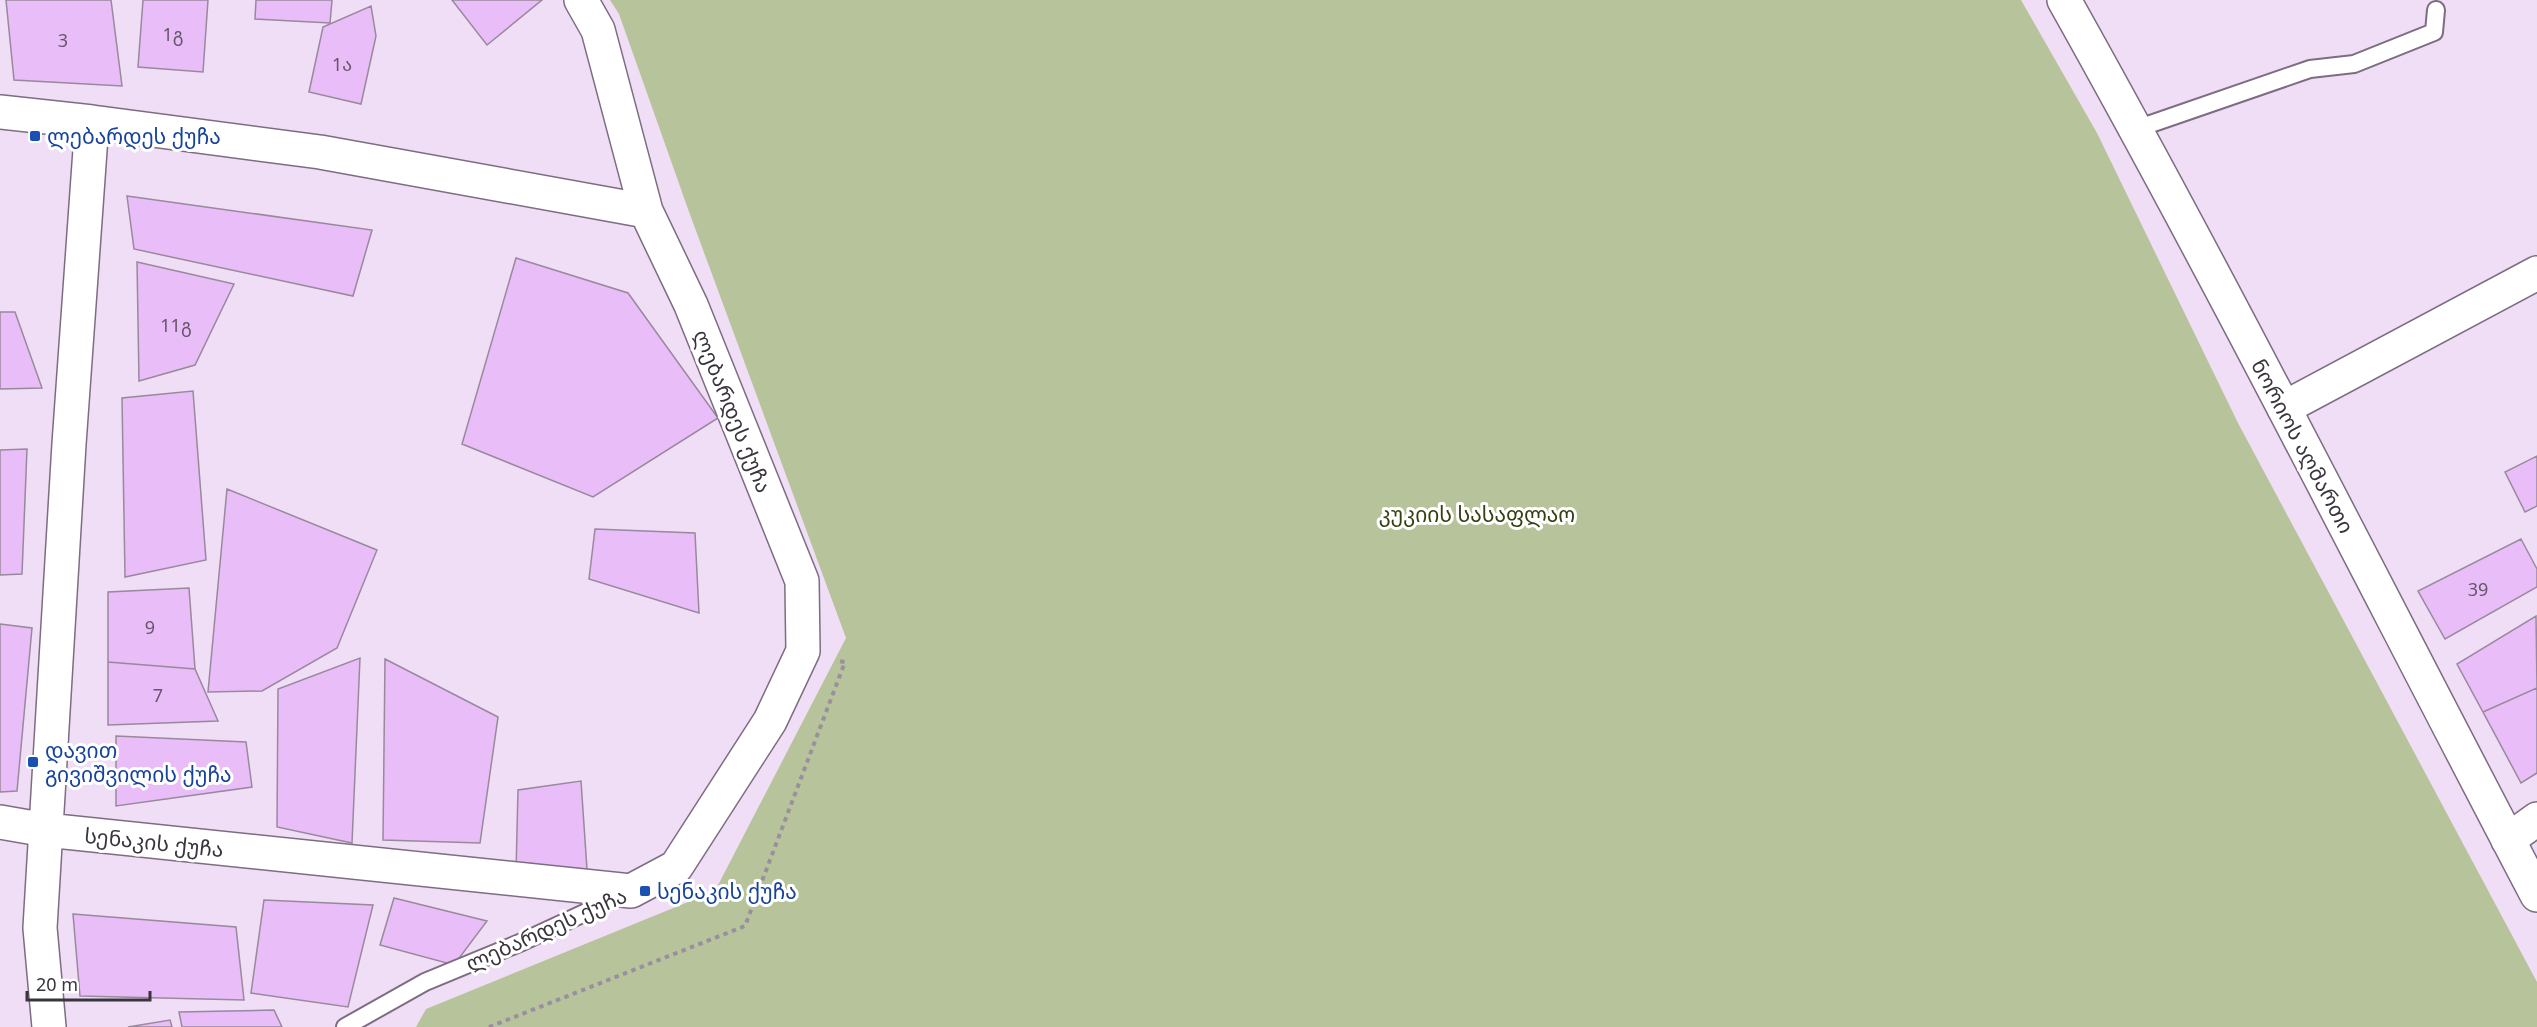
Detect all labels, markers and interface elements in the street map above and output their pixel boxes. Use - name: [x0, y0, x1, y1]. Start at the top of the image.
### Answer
- house number: 1გ: [162, 22, 184, 46]
- house number: 3: [58, 28, 68, 52]
- house number: 1ა: [332, 52, 352, 76]
- place label: ლებარდეს ქუჩა: [47, 122, 221, 150]
- marker: ლებარდეს ქუჩა: [28, 129, 42, 143]
- house number: 11გ: [160, 313, 192, 337]
- street label: ლებარდეს ქუჩა: [687, 325, 779, 497]
- street label: ნორიოს აღმართი: [2245, 354, 2361, 538]
- park label: კუკიის სასაფლაო: [1379, 500, 1575, 528]
- house number: 39: [2468, 577, 2488, 601]
- house number: 9: [145, 615, 155, 639]
- house number: 7: [153, 683, 163, 707]
- place label: დავით გივიშვილის ქუჩა: [45, 736, 231, 788]
- marker: დავით გივიშვილის ქუჩა: [26, 755, 40, 769]
- street label: სენაკის ქუჩა: [83, 821, 225, 863]
- place label: სენაკის ქუჩა: [657, 877, 797, 905]
- street label: ლებარდეს ქუჩა: [461, 881, 631, 977]
- marker: სენაკის ქუჩა: [638, 884, 652, 898]
- scale bar: [27, 964, 150, 1002]
- text: 20 m: [36, 972, 78, 996]

